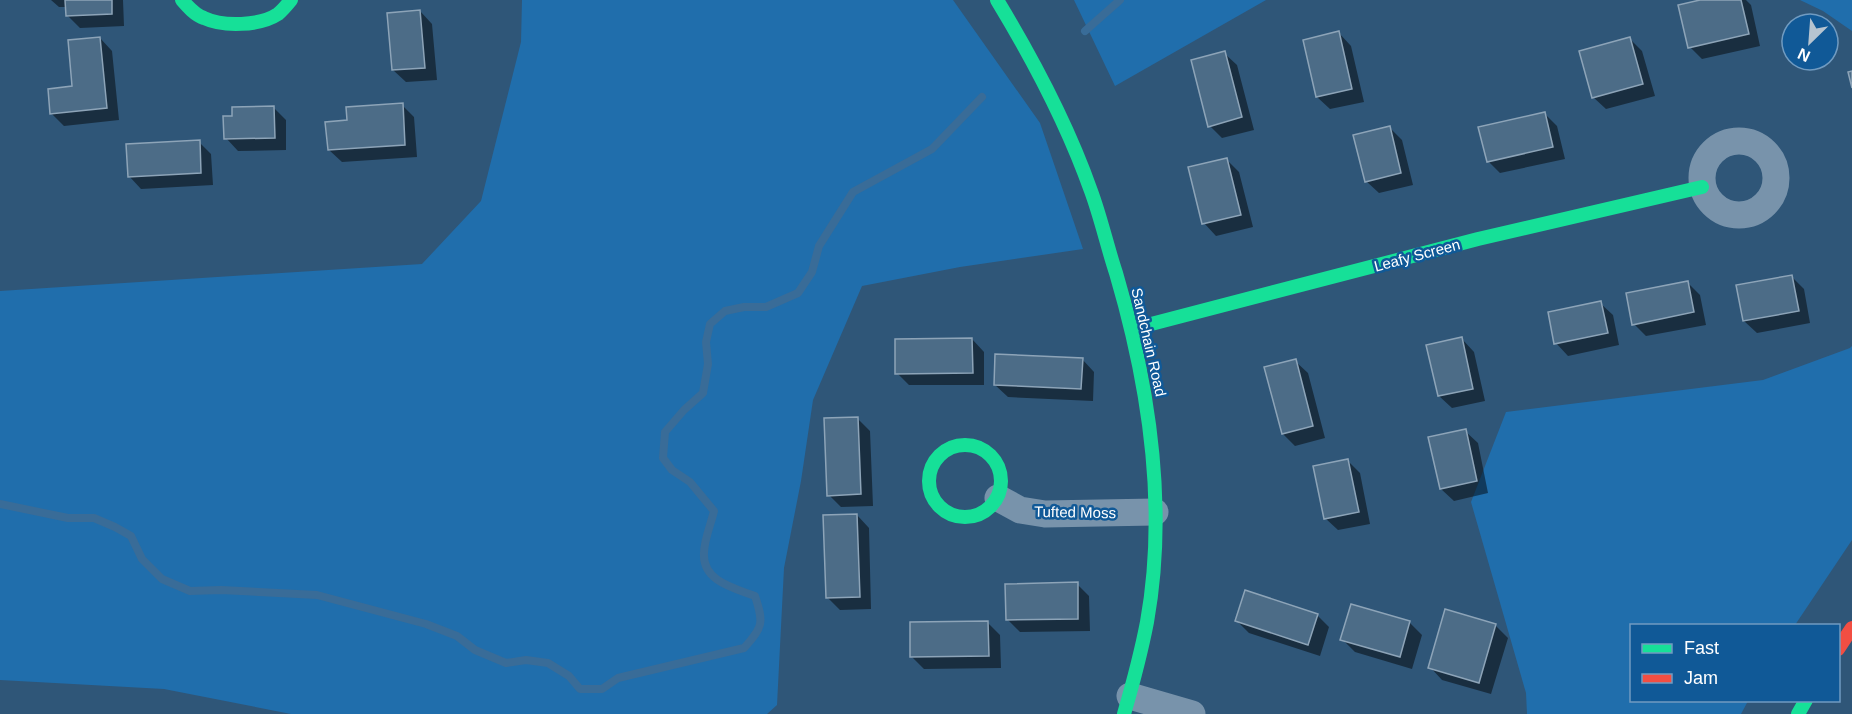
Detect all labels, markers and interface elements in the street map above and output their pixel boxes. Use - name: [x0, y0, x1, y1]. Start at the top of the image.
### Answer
- north arrow: [1780, 12, 1840, 72]
- text: N: [1795, 45, 1813, 65]
- street label: Leafy Screen: [1372, 235, 1462, 275]
- street label: Sandchain Road: [1128, 286, 1170, 398]
- street label: Tufted Moss: [1034, 503, 1116, 521]
- legend: [1630, 624, 1840, 702]
- text: Fast: [1684, 638, 1719, 658]
- text: Jam: [1684, 668, 1718, 688]

